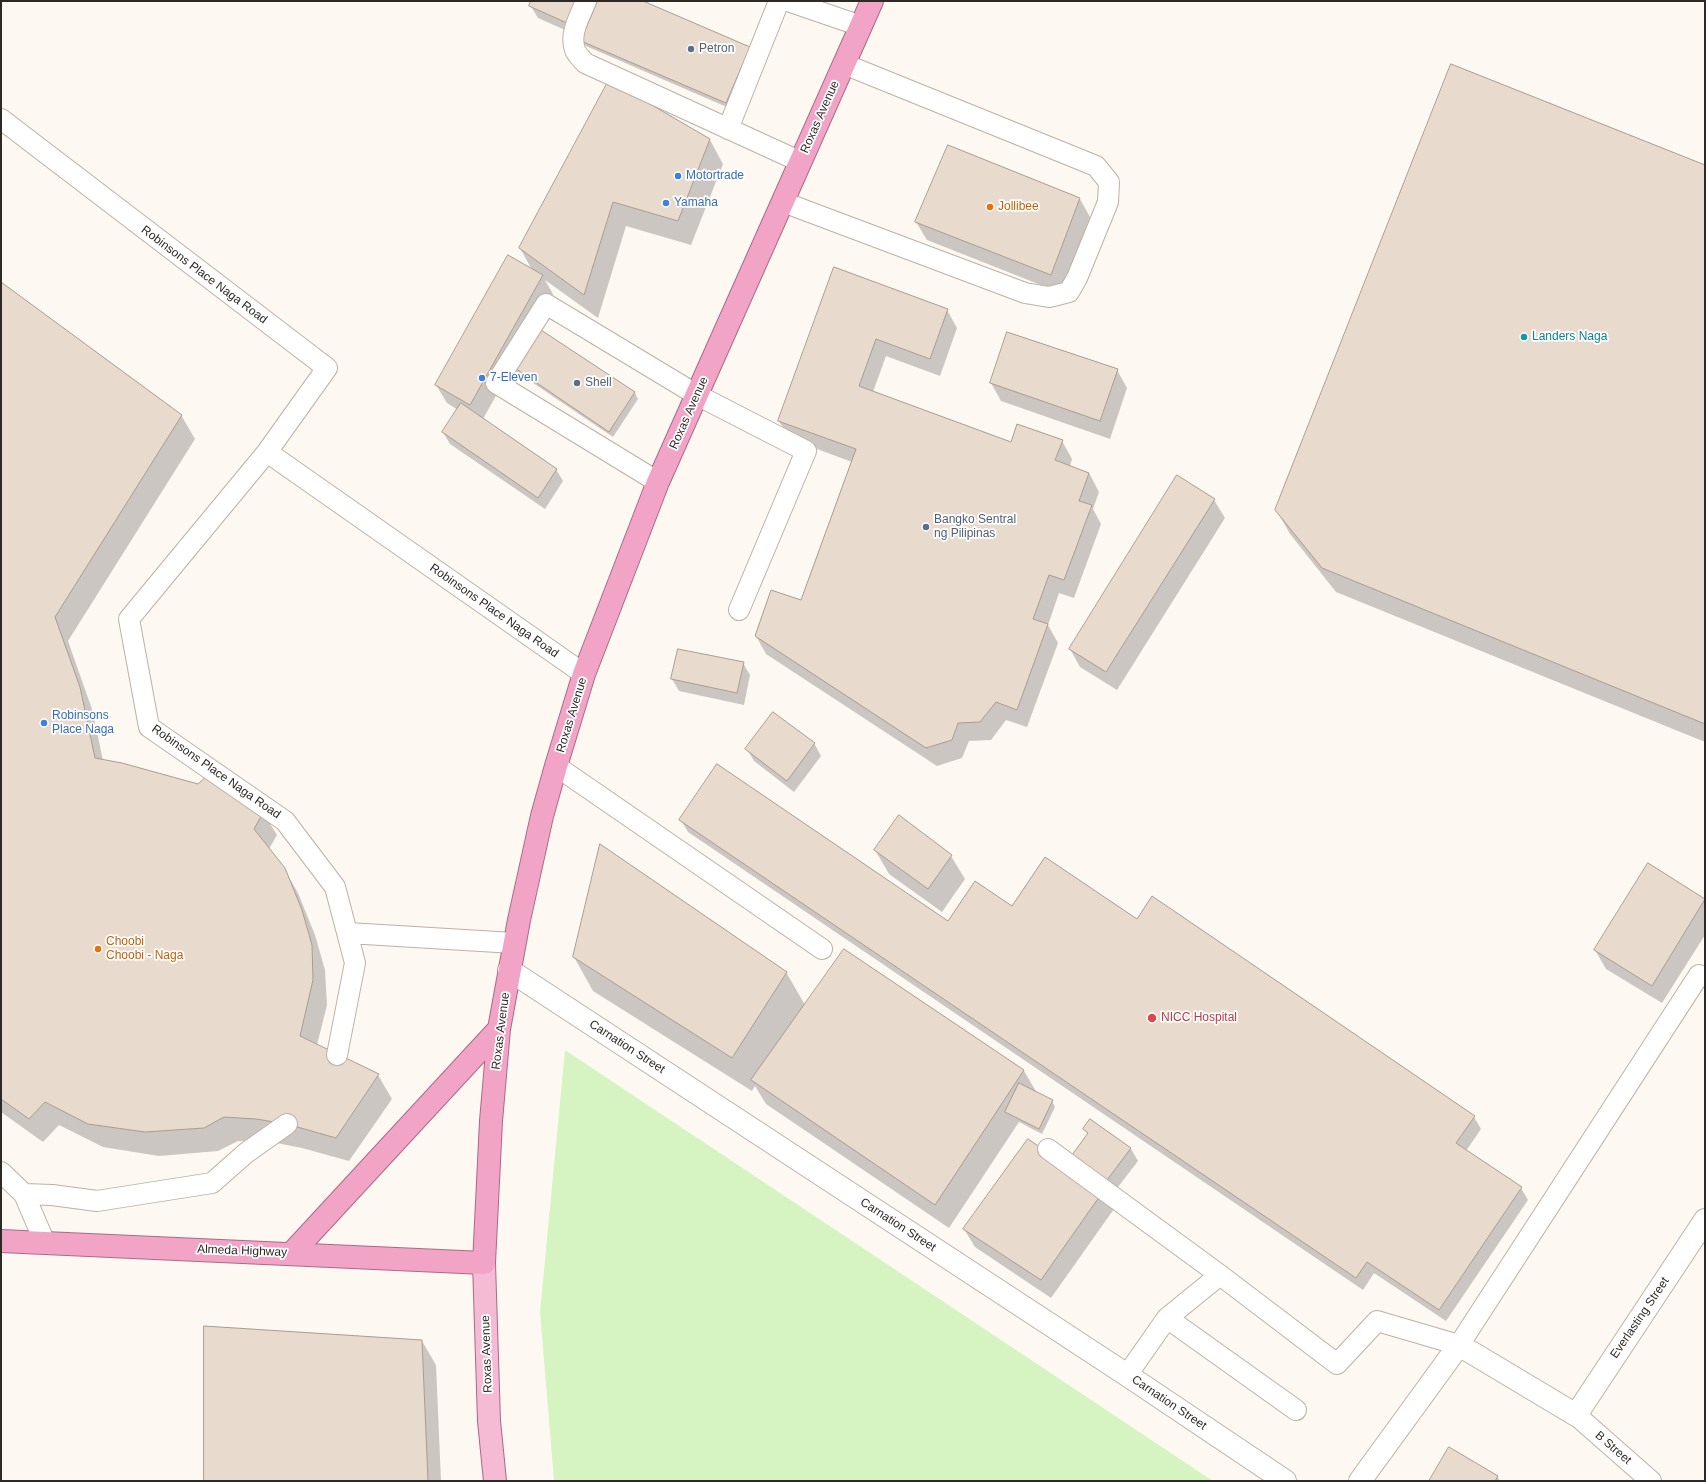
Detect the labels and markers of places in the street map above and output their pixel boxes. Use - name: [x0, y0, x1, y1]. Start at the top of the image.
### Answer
- place label: Petron: [699, 42, 734, 56]
- marker: Petron: [686, 44, 696, 54]
- place label: Motortrade: [686, 169, 744, 183]
- marker: Motortrade: [673, 171, 683, 181]
- place label: Yamaha: [674, 196, 718, 210]
- marker: Yamaha: [661, 198, 671, 208]
- place label: Jollibee: [998, 200, 1039, 214]
- marker: Jollibee: [985, 202, 995, 212]
- place label: Landers Naga: [1532, 330, 1607, 344]
- marker: Landers Naga: [1519, 332, 1529, 342]
- place label: 7-Eleven: [490, 371, 537, 385]
- marker: 7-Eleven: [477, 373, 487, 383]
- place label: Shell: [585, 376, 612, 390]
- marker: Shell: [572, 378, 582, 388]
- place label: Bangko Sentral ng Pilipinas: [934, 513, 1016, 541]
- marker: Bangko Sentral ng Pilipinas: [921, 522, 931, 532]
- place label: Robinsons Place Naga: [52, 709, 114, 737]
- marker: Robinsons Place Naga: [39, 718, 49, 728]
- place label: Choobi Choobi - Naga: [106, 935, 183, 963]
- marker: Choobi Choobi - Naga: [93, 944, 103, 954]
- place label: NICC Hospital: [1161, 1011, 1237, 1025]
- marker: NICC Hospital: [1146, 1012, 1158, 1024]

